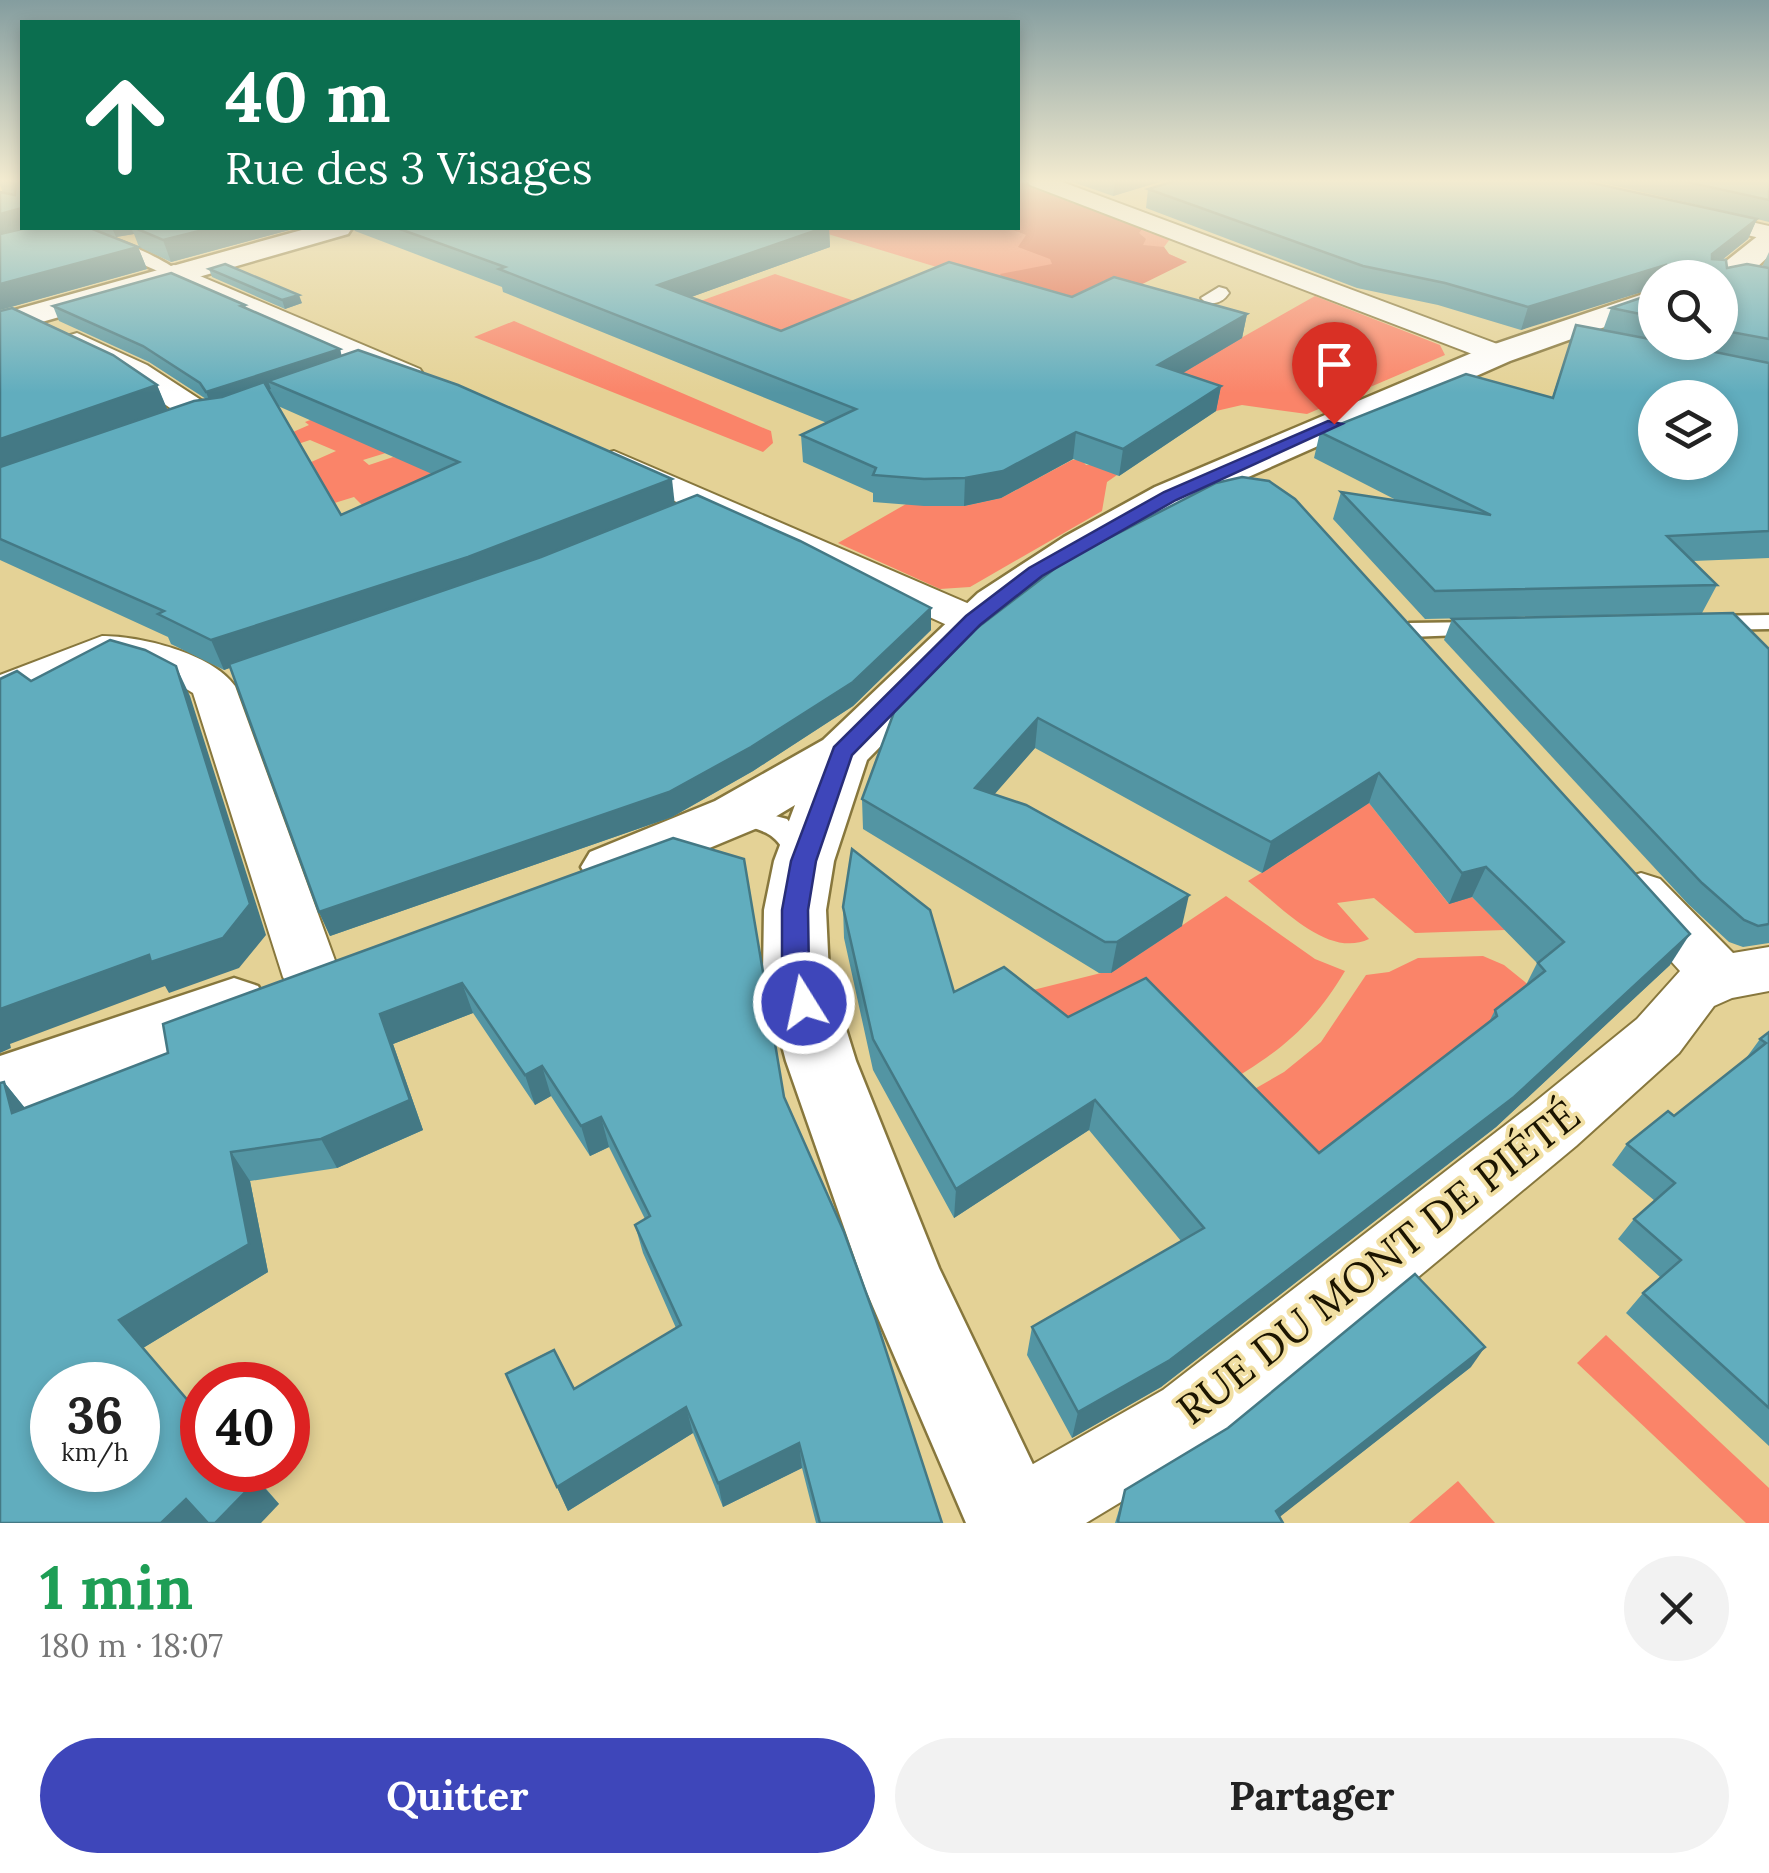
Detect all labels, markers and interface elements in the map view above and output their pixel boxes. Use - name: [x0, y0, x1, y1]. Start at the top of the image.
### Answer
- text: 40 m: [225, 52, 391, 141]
- icon: ahead: [60, 60, 190, 190]
- text: Rue des 3 Visages: [225, 139, 593, 196]
- map controls: [1638, 260, 1738, 480]
- button: search: [1638, 260, 1738, 360]
- pin: [1292, 322, 1377, 425]
- icon: arrive: [1307, 337, 1362, 392]
- button: layers: [1638, 380, 1738, 480]
- position arrow: [752, 951, 856, 1055]
- street label: RUE DU MONT DE PIÉTÉ: [1166, 1088, 1590, 1436]
- speed limit sign: 40: [180, 1362, 310, 1492]
- text: 36: [67, 1383, 123, 1447]
- text: km/h: [61, 1436, 129, 1468]
- text: 1 min: [40, 1549, 193, 1625]
- button: close: [1624, 1556, 1729, 1661]
- text: 180 m · 18:07: [40, 1625, 223, 1666]
- button: Quitter: [40, 1738, 875, 1853]
- button: Partager: [895, 1738, 1729, 1853]

